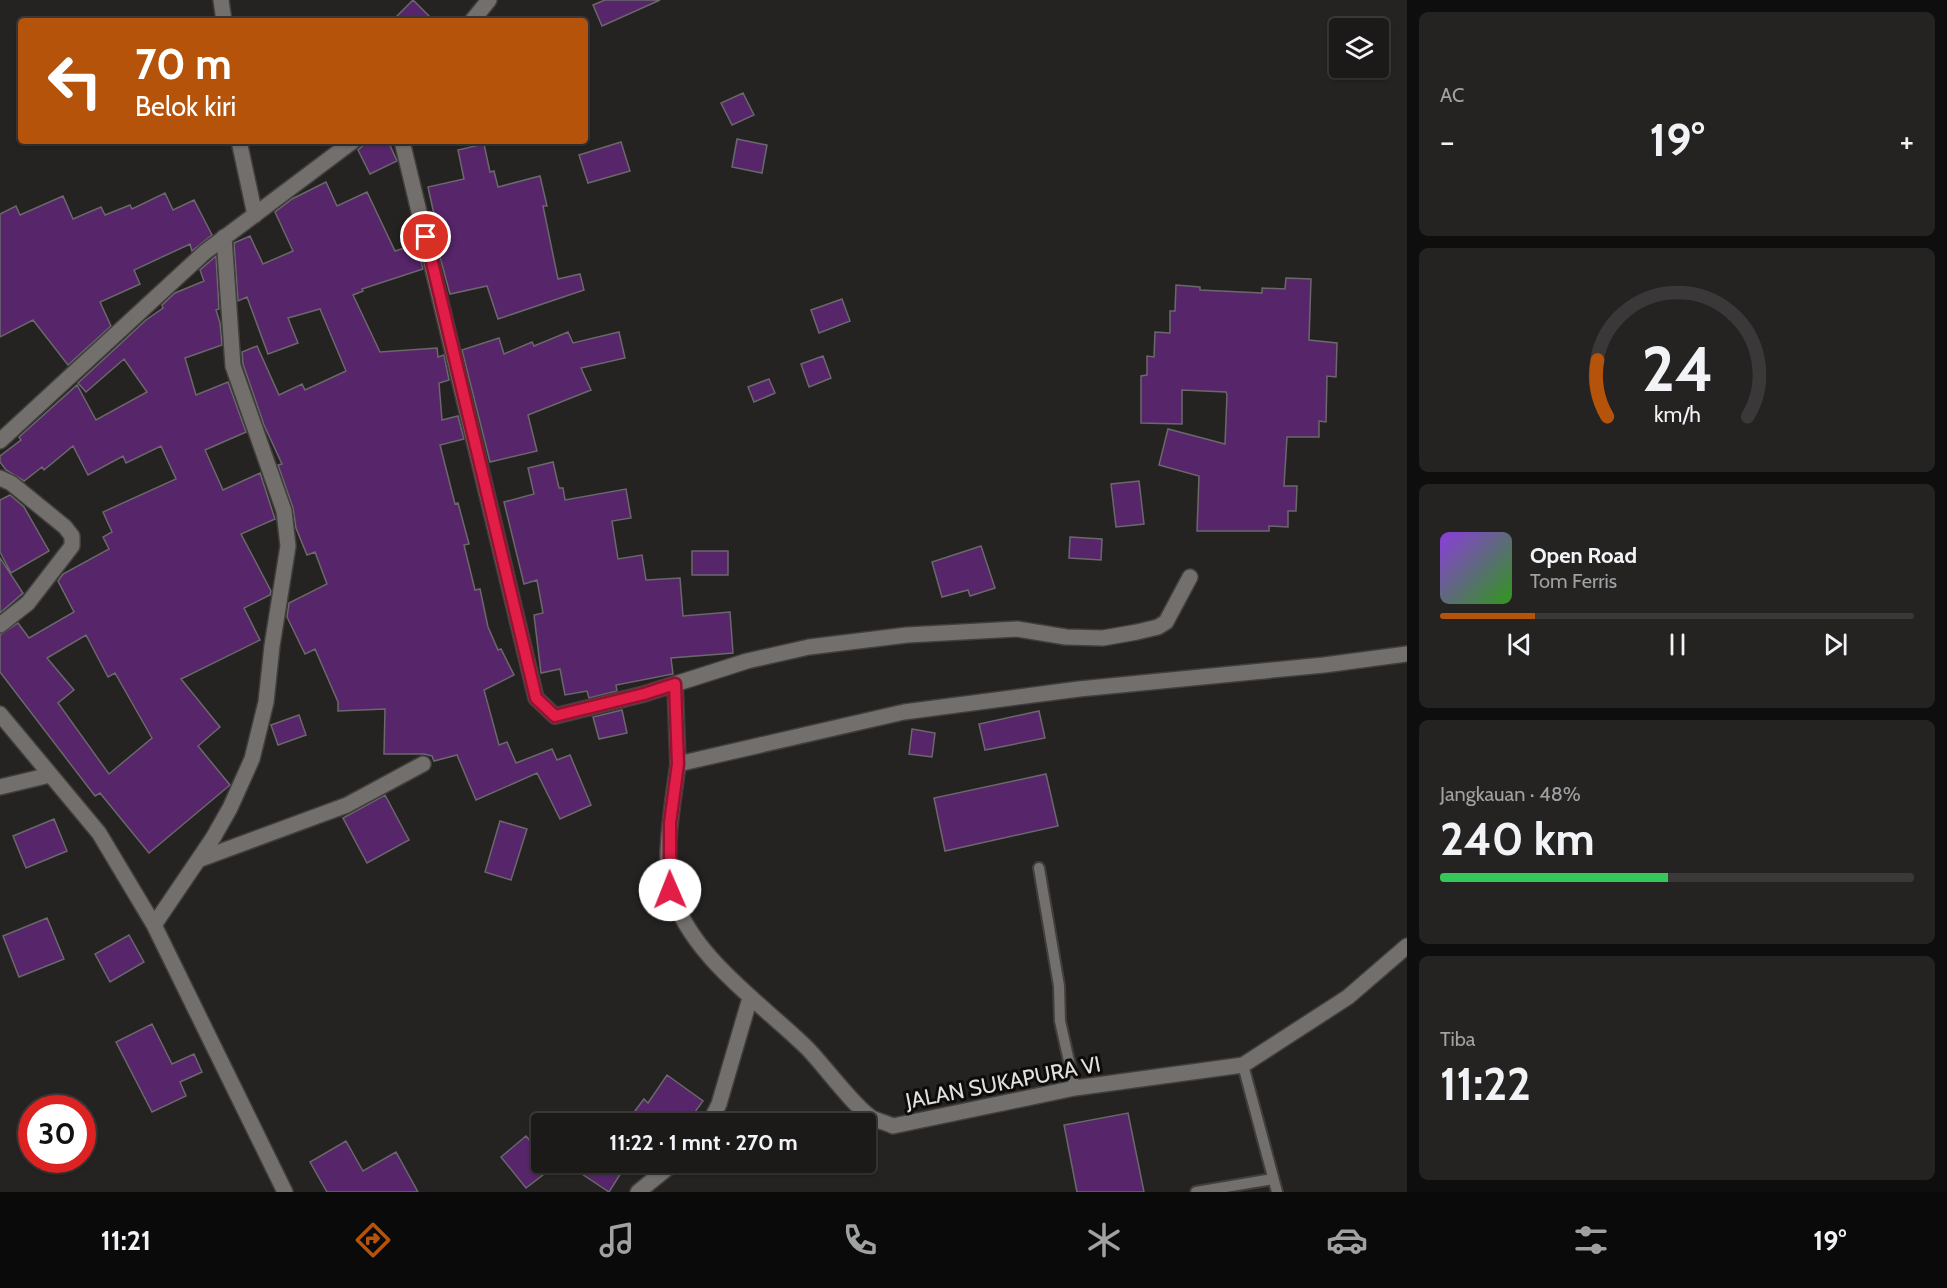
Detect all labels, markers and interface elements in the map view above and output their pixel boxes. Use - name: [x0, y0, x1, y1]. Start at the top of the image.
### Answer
- map controls: [1329, 18, 1389, 78]
- button: layers: [1329, 18, 1389, 78]
- text: 70 m: [135, 38, 232, 90]
- icon: left: [36, 42, 114, 120]
- text: AC: [1440, 83, 1464, 107]
- text: Belok kiri: [135, 90, 236, 123]
- text: 19°: [1650, 113, 1704, 167]
- text: −: [1440, 121, 1455, 161]
- text: +: [1899, 121, 1914, 161]
- pin: [400, 211, 451, 262]
- icon: arrive: [409, 220, 442, 253]
- text: 24: [1641, 331, 1713, 407]
- text: km/h: [1654, 401, 1700, 427]
- text: Open Road: [1530, 542, 1637, 569]
- text: Tom Ferris: [1530, 569, 1617, 593]
- icon: previous: [1503, 628, 1536, 661]
- icon: pause: [1661, 628, 1694, 661]
- icon: next: [1819, 628, 1852, 661]
- text: Jangkauan · 48%: [1440, 782, 1581, 806]
- text: 240 km: [1440, 812, 1595, 866]
- position arrow: [638, 858, 702, 922]
- text: Tiba: [1440, 1027, 1475, 1051]
- street label: JALAN SUKAPURA VI: [902, 1050, 1103, 1115]
- text: 11:22: [1440, 1057, 1531, 1111]
- speed limit sign: 30: [18, 1095, 96, 1173]
- text: 11:22 · 1 mnt · 270 m: [609, 1129, 798, 1156]
- icon: directions: [352, 1219, 394, 1261]
- icon: music: [596, 1219, 638, 1261]
- icon: phone: [839, 1219, 881, 1261]
- icon: climate: [1083, 1219, 1125, 1261]
- icon: car: [1326, 1219, 1368, 1261]
- icon: filters: [1570, 1219, 1612, 1261]
- text: 11:21: [101, 1224, 151, 1257]
- text: 19°: [1813, 1224, 1846, 1257]

